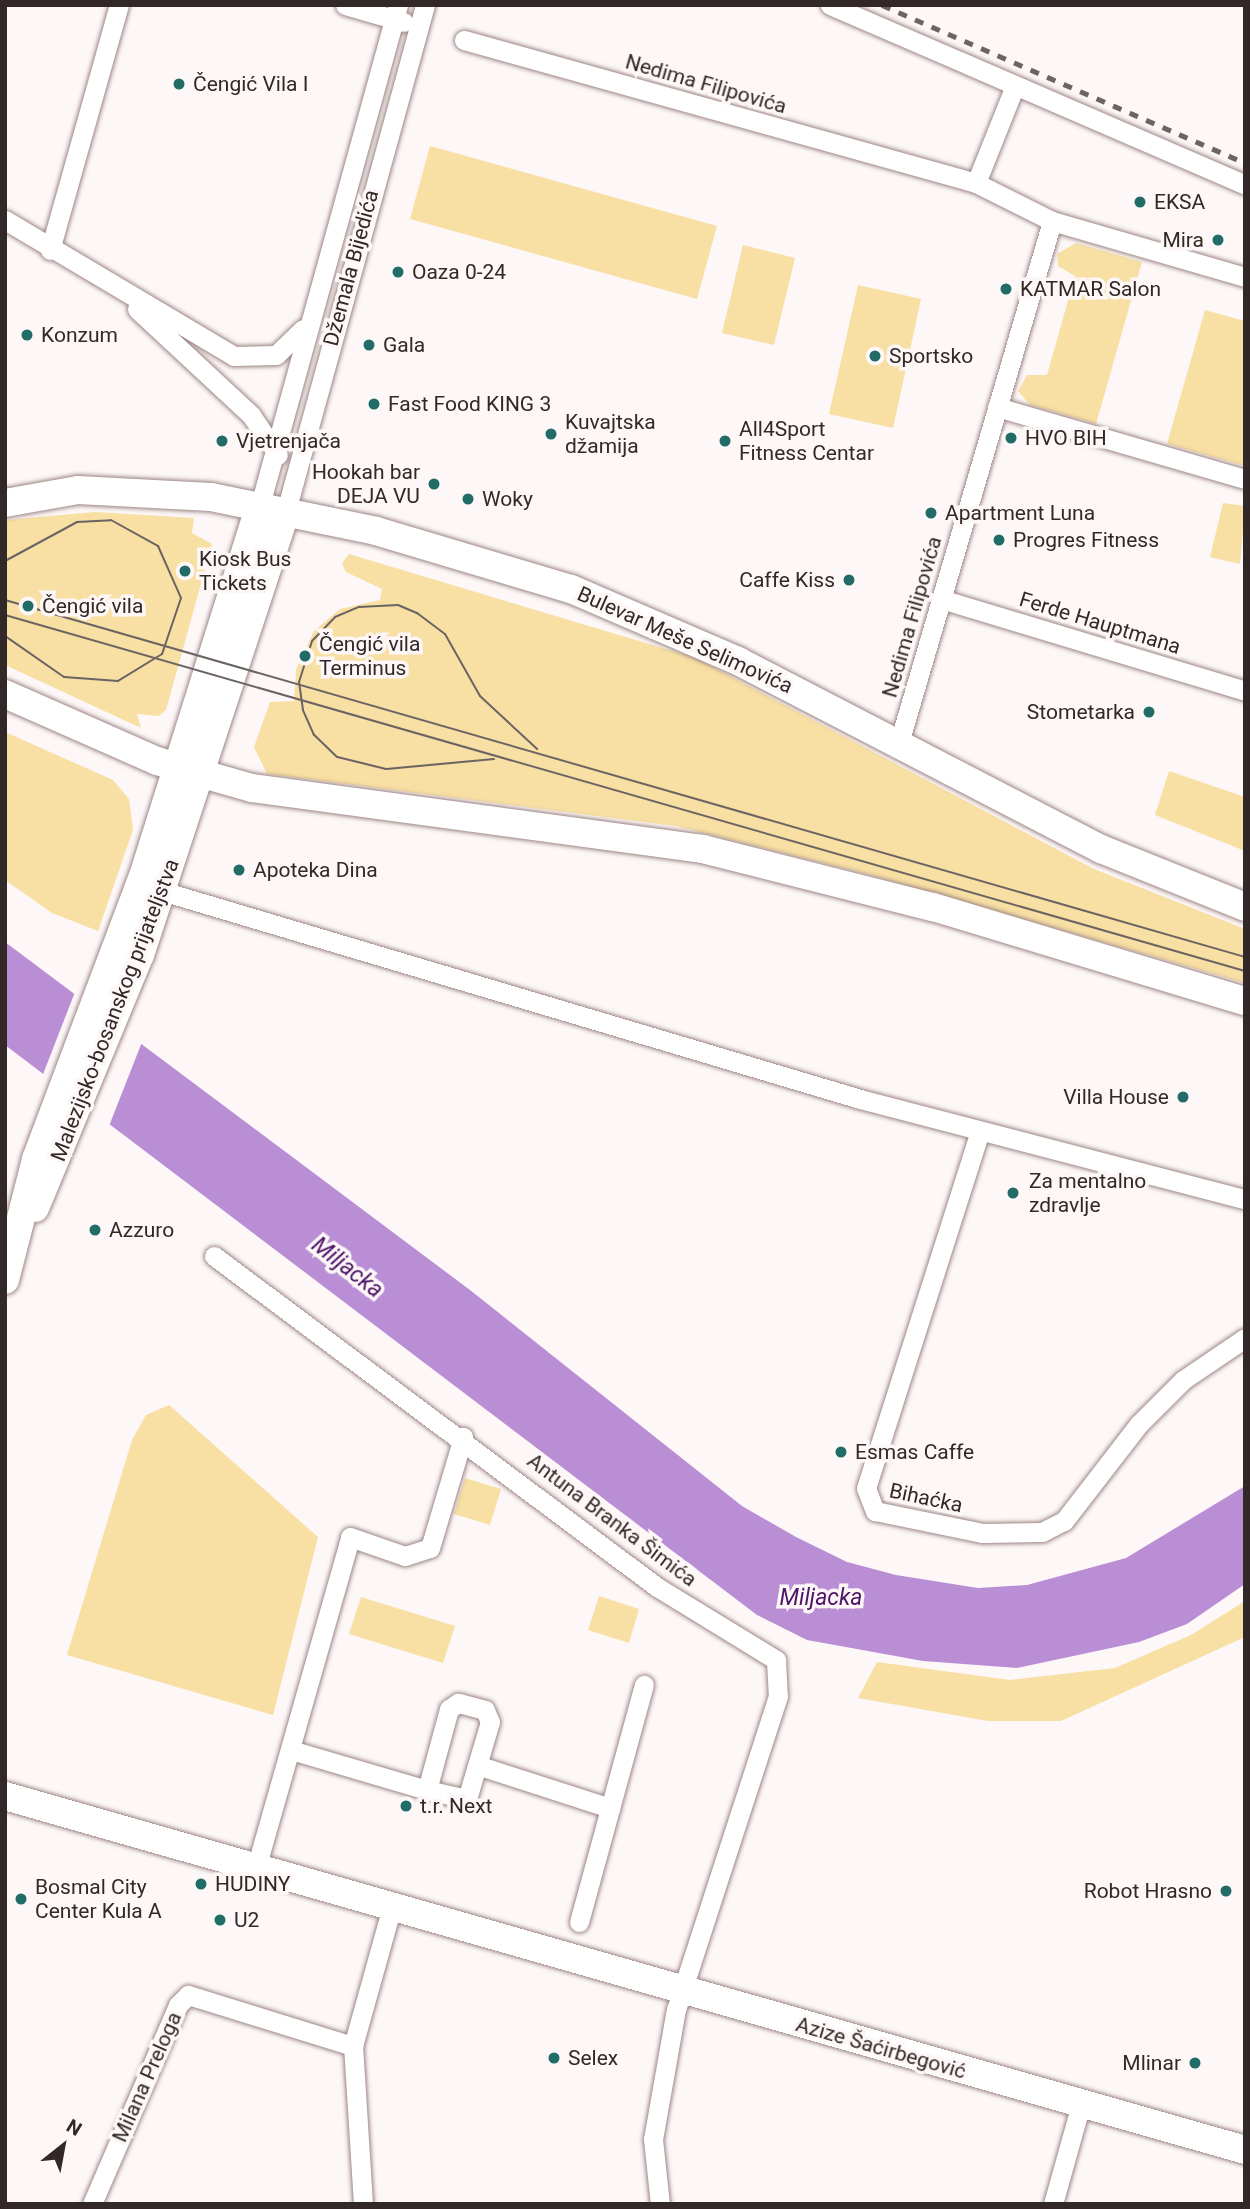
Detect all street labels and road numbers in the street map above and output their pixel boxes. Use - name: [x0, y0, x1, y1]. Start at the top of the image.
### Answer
- street label: Nedima Filipovića: [623, 49, 789, 119]
- street label: Džemala Bijedića: [318, 187, 384, 349]
- street label: Nedima Filipovića: [877, 534, 947, 700]
- street label: Bulevar Meše Selimovića: [573, 581, 797, 699]
- street label: Ferde Hauptmana: [1016, 587, 1184, 659]
- street label: Malezijsko-bosanskog prijateljstva: [46, 855, 184, 1165]
- street label: Antuna Branka Šimića: [522, 1448, 702, 1592]
- street label: Bihaćka: [887, 1478, 965, 1518]
- street label: Milana Preloga: [107, 2008, 187, 2146]
- street label: Azize Šaćirbegović: [793, 2012, 969, 2084]

